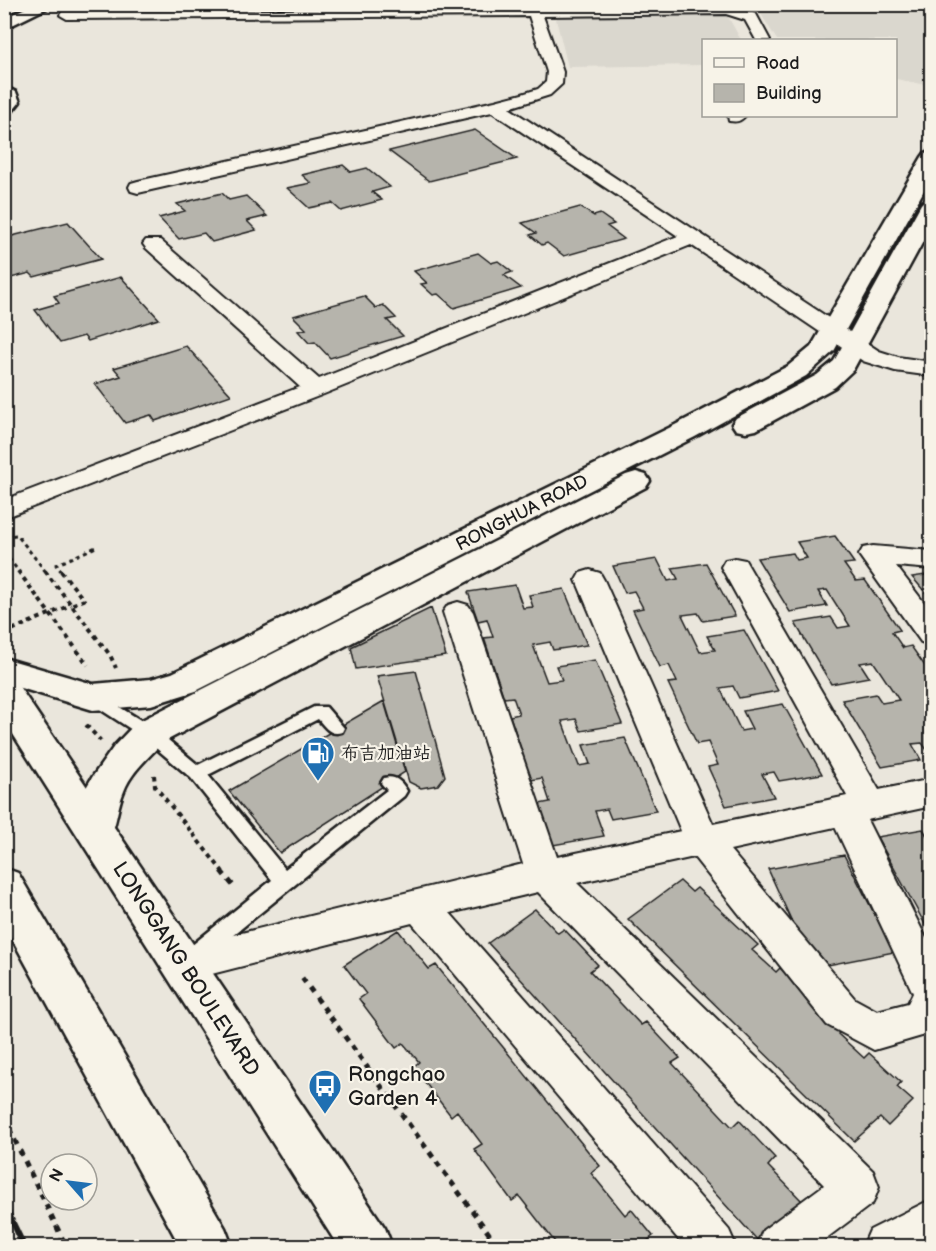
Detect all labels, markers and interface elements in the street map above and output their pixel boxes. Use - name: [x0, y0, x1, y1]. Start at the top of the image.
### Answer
- legend: [702, 39, 897, 117]
- text: Road: [756, 53, 800, 74]
- text: Building: [756, 83, 822, 104]
- street label: RONGHUA ROAD: [452, 471, 592, 555]
- fuel station icon: 布吉加油站: [300, 735, 336, 782]
- place label: 布吉加油站: [341, 743, 431, 764]
- street label: LONGGANG BOULEVARD: [107, 857, 265, 1081]
- place label: Rongchao Garden 4: [348, 1062, 446, 1111]
- bus stop icon: Rongchao Garden 4: [307, 1068, 343, 1115]
- north arrow: [39, 1152, 99, 1212]
- text: N: [46, 1166, 68, 1185]

